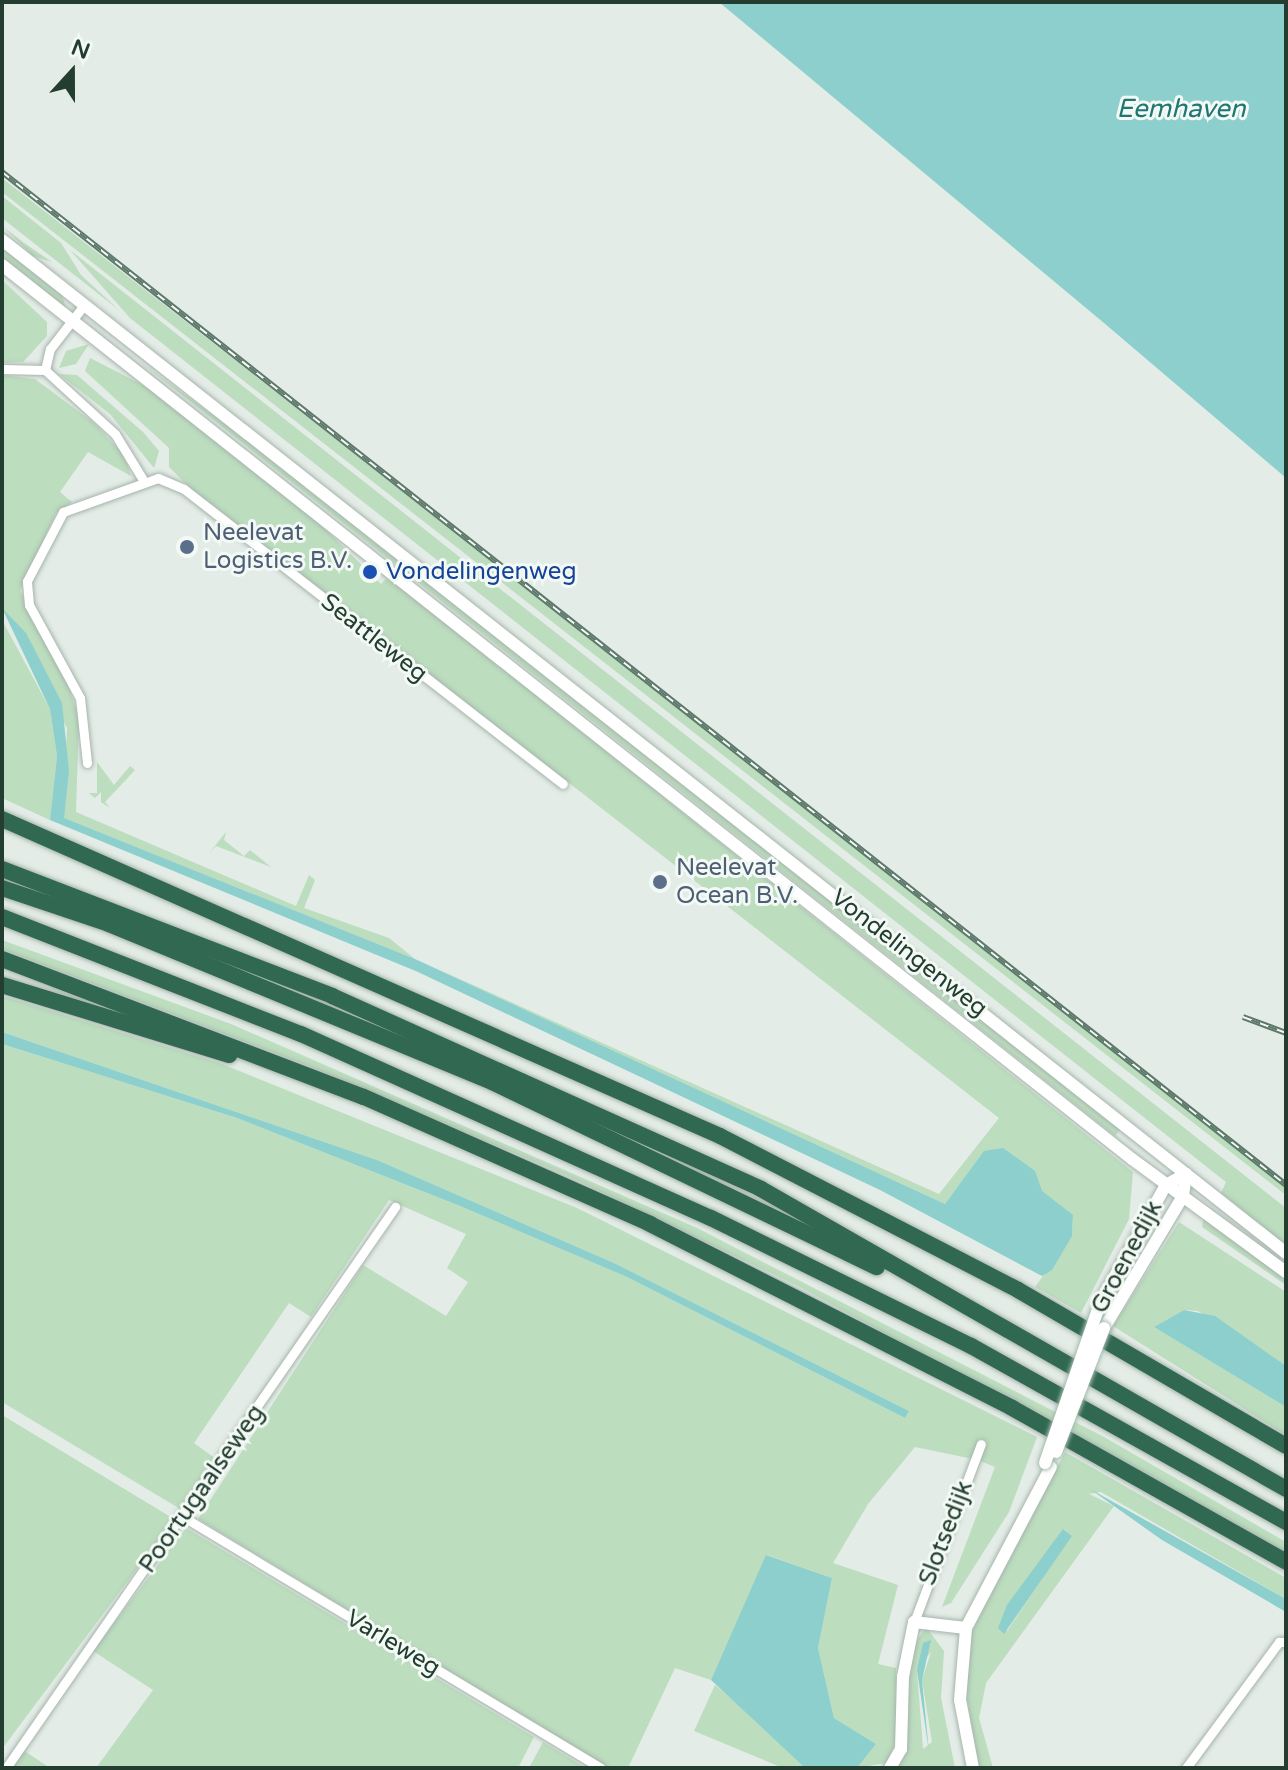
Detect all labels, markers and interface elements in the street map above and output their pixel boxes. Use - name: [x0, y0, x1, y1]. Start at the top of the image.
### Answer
- north arrow: [32, 32, 112, 112]
- text: N: [68, 34, 94, 65]
- water label: Eemhaven: [1116, 93, 1246, 125]
- place label: Neelevat Logistics B.V.: [203, 519, 352, 575]
- marker: Neelevat Logistics B.V.: [178, 538, 196, 556]
- place label: Vondelingenweg: [386, 558, 577, 586]
- marker: Vondelingenweg: [361, 563, 379, 581]
- street label: Seattleweg: [315, 588, 433, 688]
- place label: Neelevat Ocean B.V.: [676, 854, 798, 910]
- marker: Neelevat Ocean B.V.: [651, 873, 669, 891]
- street label: Vondelingenweg: [825, 883, 993, 1023]
- street label: Groenedijk: [1085, 1196, 1169, 1318]
- street label: Poortugaalseweg: [133, 1399, 271, 1579]
- street label: Slotsedijk: [913, 1477, 979, 1589]
- street label: Varleweg: [341, 1604, 445, 1682]

